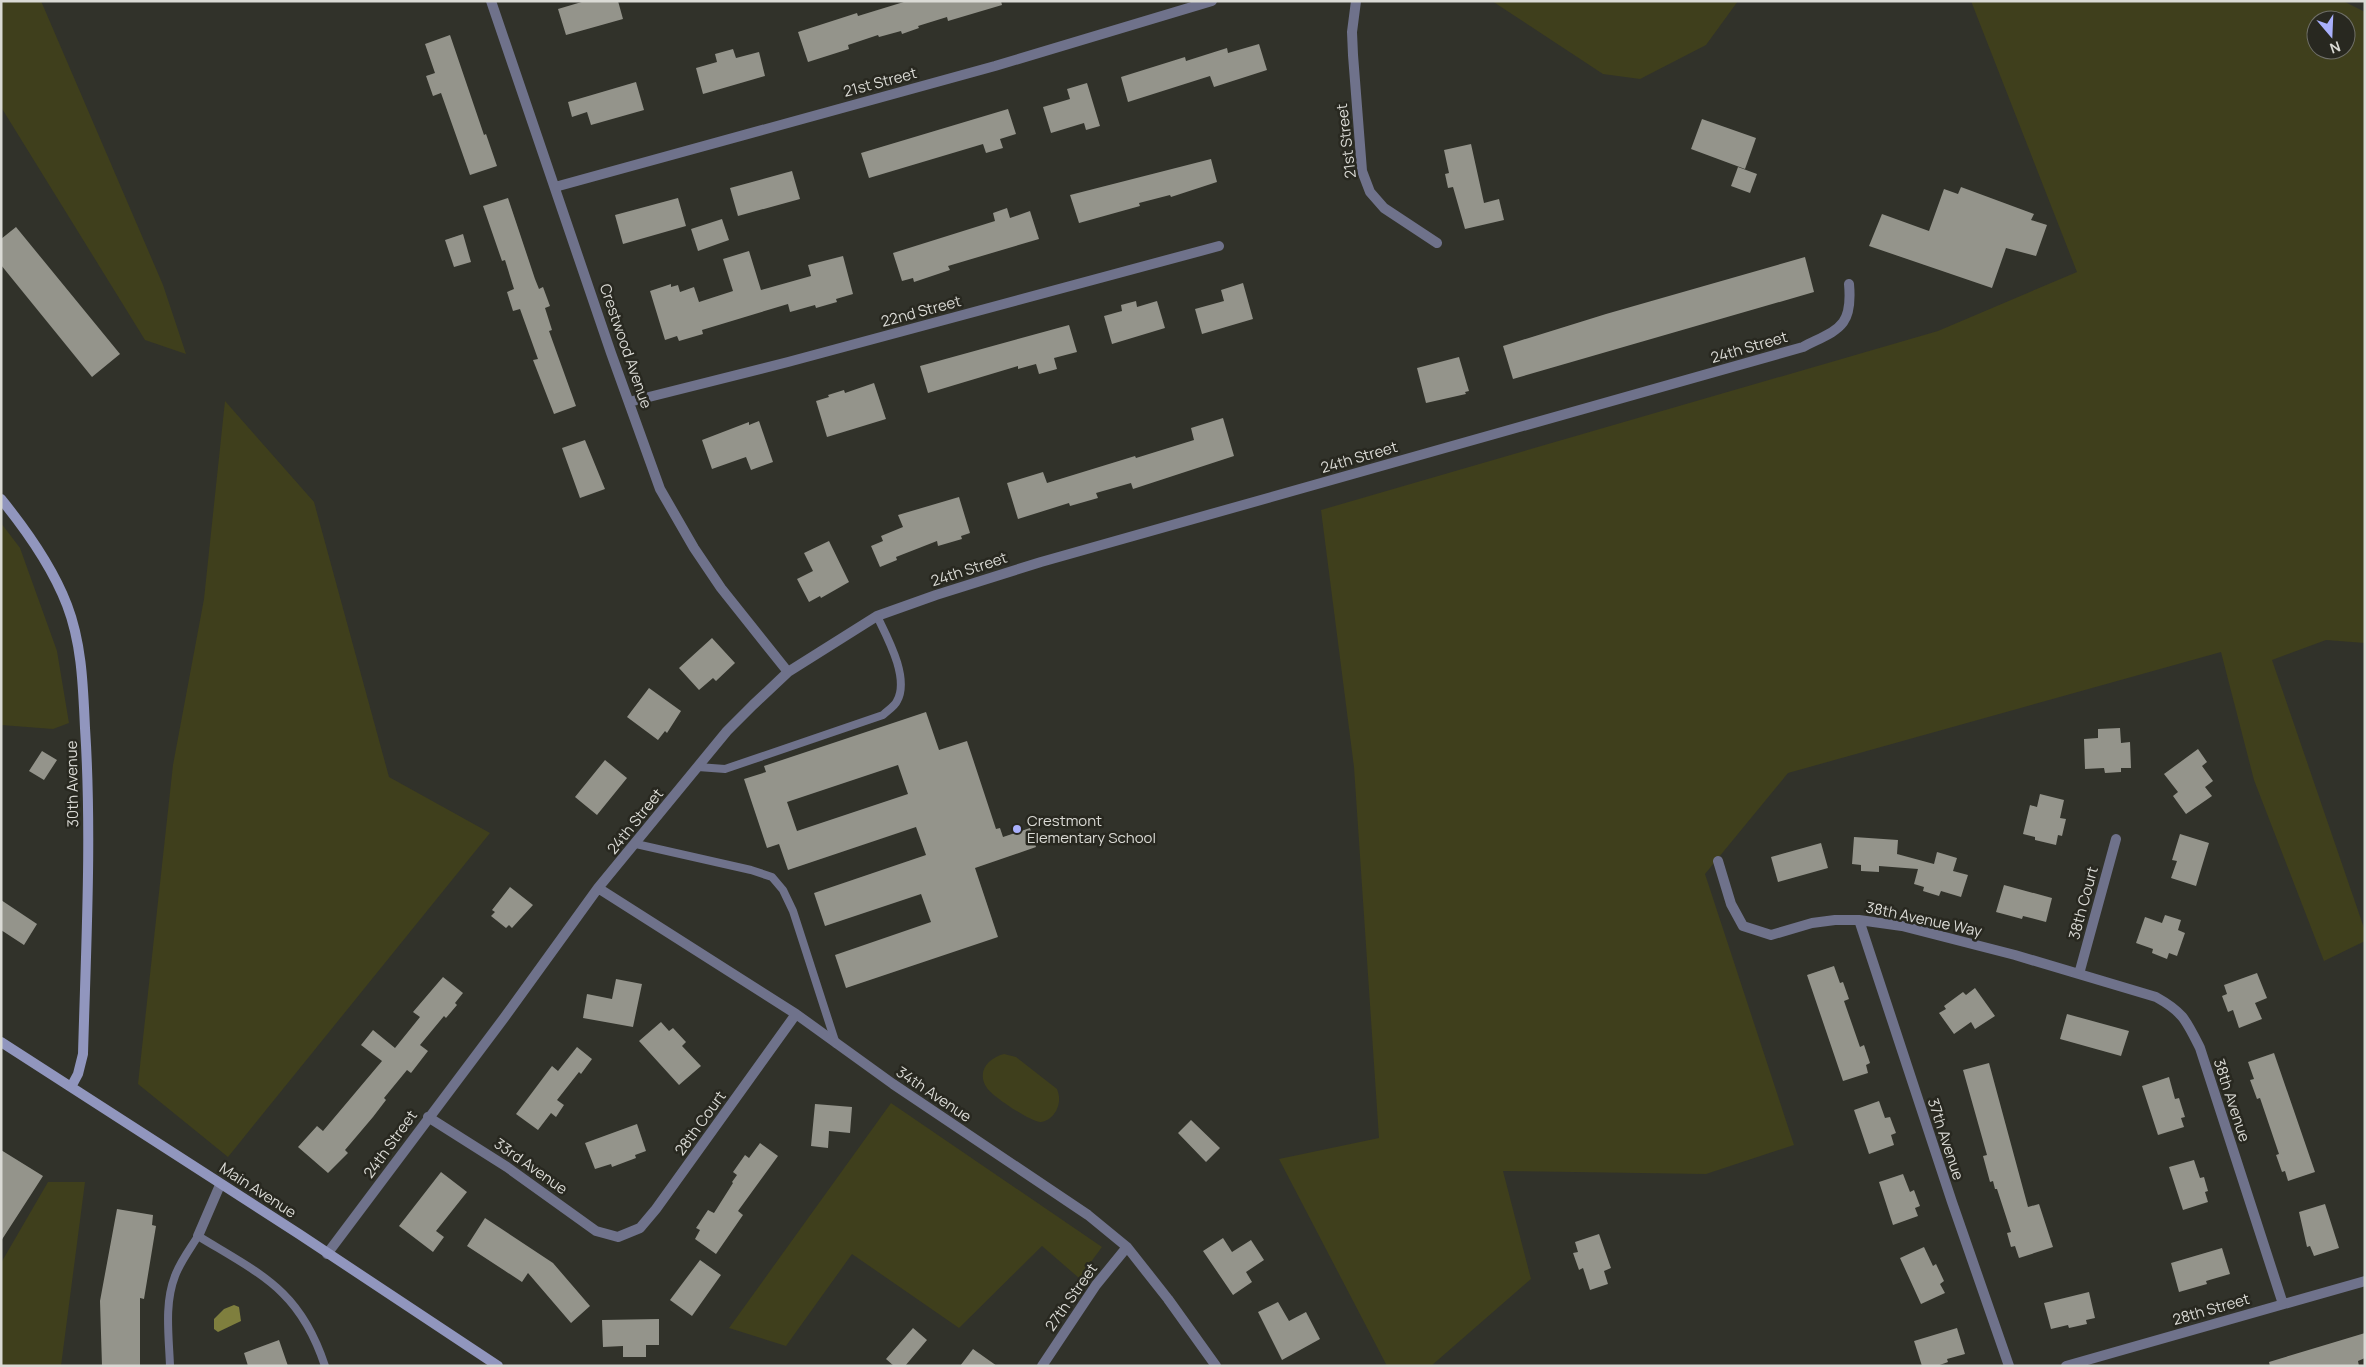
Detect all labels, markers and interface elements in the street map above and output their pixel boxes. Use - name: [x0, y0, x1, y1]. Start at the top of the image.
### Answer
- north arrow: [2306, 10, 2356, 60]
- text: N: [2328, 37, 2343, 58]
- street label: 21st Street: [841, 62, 919, 102]
- street label: 21st Street: [1331, 102, 1361, 180]
- street label: Crestwood Avenue: [595, 281, 657, 411]
- street label: 22nd Street: [879, 290, 963, 332]
- street label: 24th Street: [1708, 326, 1790, 368]
- street label: 24th Street: [1318, 436, 1400, 478]
- street label: 24th Street: [928, 547, 1010, 591]
- street label: 30th Avenue: [61, 740, 83, 828]
- street label: 24th Street: [602, 784, 668, 858]
- place label: Crestmont Elementary School: [1027, 810, 1156, 848]
- marker: Crestmont Elementary School: [1011, 823, 1023, 835]
- street label: 38th Court: [2063, 864, 2103, 942]
- street label: 38th Avenue Way: [1864, 896, 1984, 942]
- street label: 38th Avenue: [2209, 1056, 2255, 1144]
- street label: 34th Avenue: [892, 1061, 976, 1127]
- street label: 28th Court: [669, 1086, 731, 1160]
- street label: 37th Avenue: [1923, 1095, 1969, 1183]
- street label: 24th Street: [358, 1106, 422, 1182]
- street label: 33rd Avenue: [490, 1133, 572, 1199]
- street label: Main Avenue: [215, 1157, 301, 1223]
- street label: 27th Street: [1040, 1259, 1102, 1335]
- street label: 28th Street: [2170, 1288, 2252, 1330]

